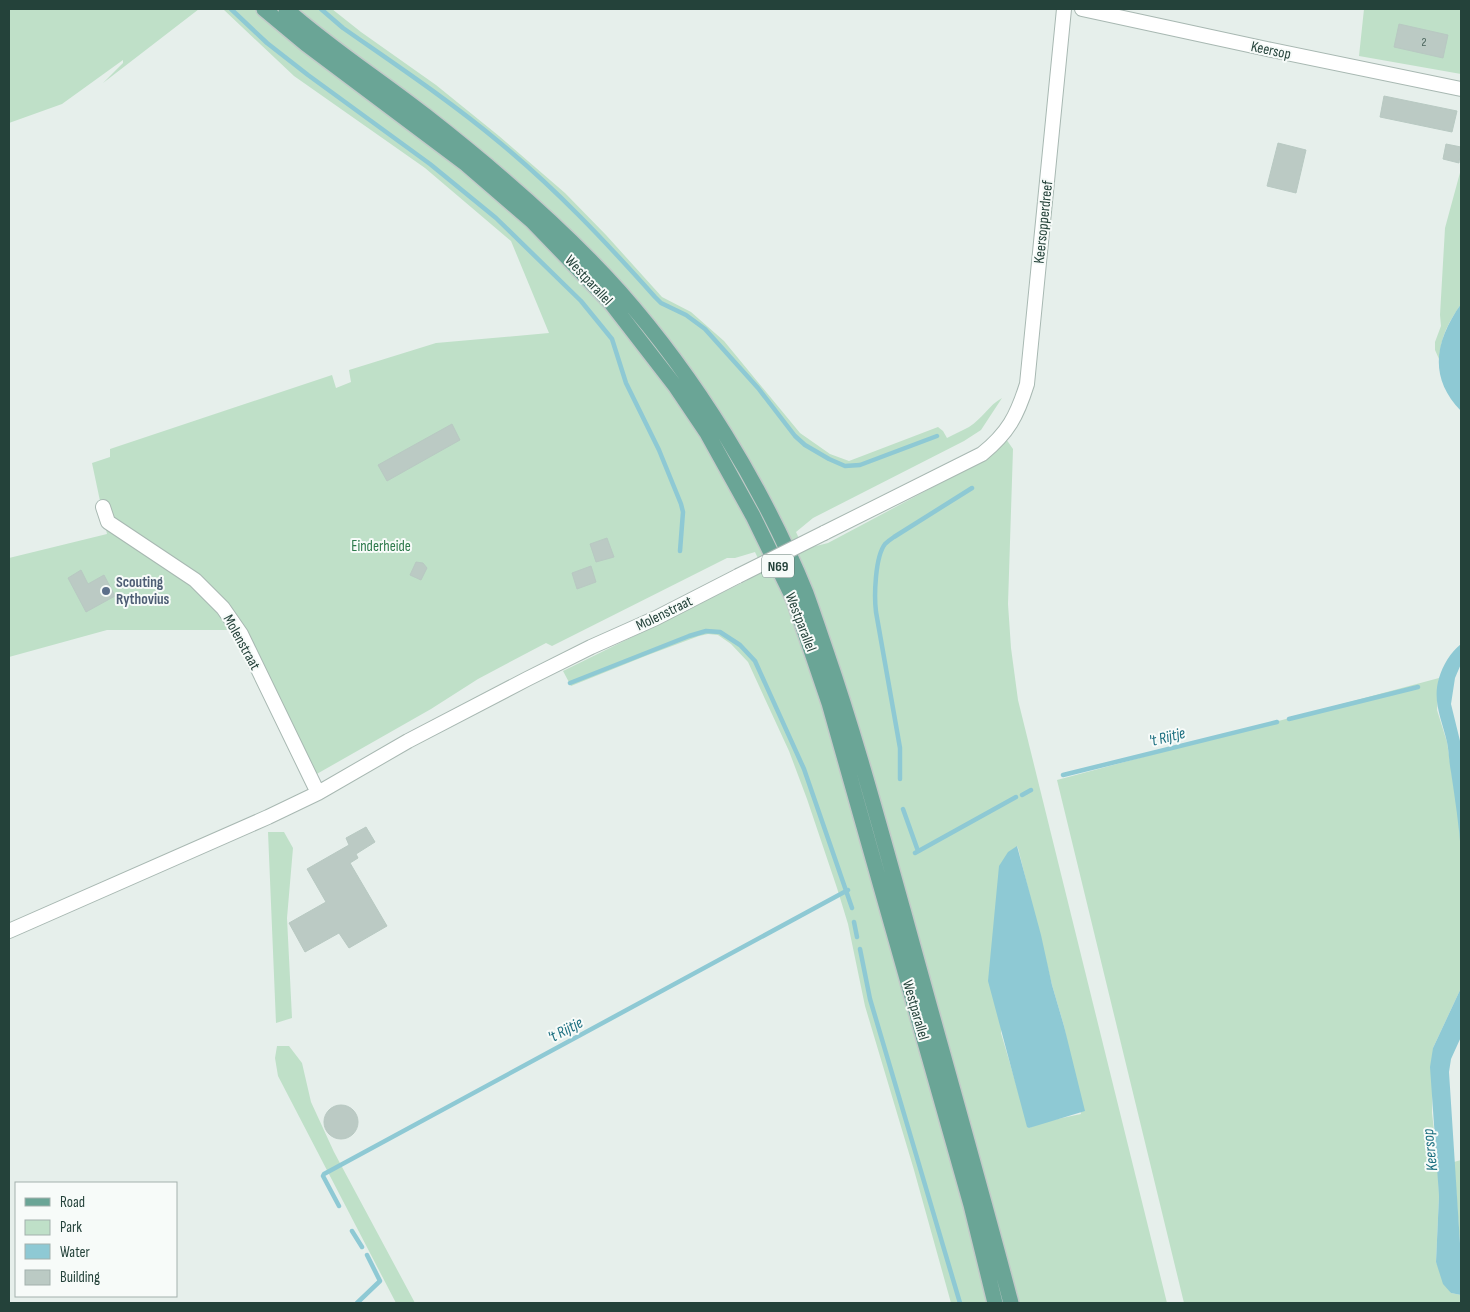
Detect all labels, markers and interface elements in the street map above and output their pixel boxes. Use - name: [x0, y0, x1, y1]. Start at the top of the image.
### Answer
- house number: 2: [1422, 35, 1427, 50]
- street label: Keersop: [1249, 37, 1293, 64]
- street label: Keersopperdreef: [1030, 179, 1057, 265]
- street label: Westparallel: [561, 251, 617, 309]
- park label: Einderheide: [351, 537, 411, 556]
- road number: N69: [762, 554, 794, 578]
- place label: Scouting Rythovius: [116, 573, 170, 609]
- marker: Scouting Rythovius: [100, 585, 112, 597]
- street label: Westparallel: [781, 590, 820, 654]
- street label: Molenstraat: [633, 591, 696, 635]
- street label: Molenstraat: [219, 611, 265, 674]
- water label: 't Rijtje: [1147, 724, 1187, 751]
- street label: Westparallel: [898, 978, 933, 1042]
- water label: 't Rijtje: [545, 1013, 586, 1047]
- water label: Keersop: [1419, 1127, 1442, 1172]
- legend: [15, 1182, 178, 1297]
- text: Road: [60, 1193, 85, 1212]
- text: Park: [60, 1218, 82, 1237]
- text: Water: [60, 1243, 91, 1262]
- text: Building: [60, 1268, 100, 1287]

